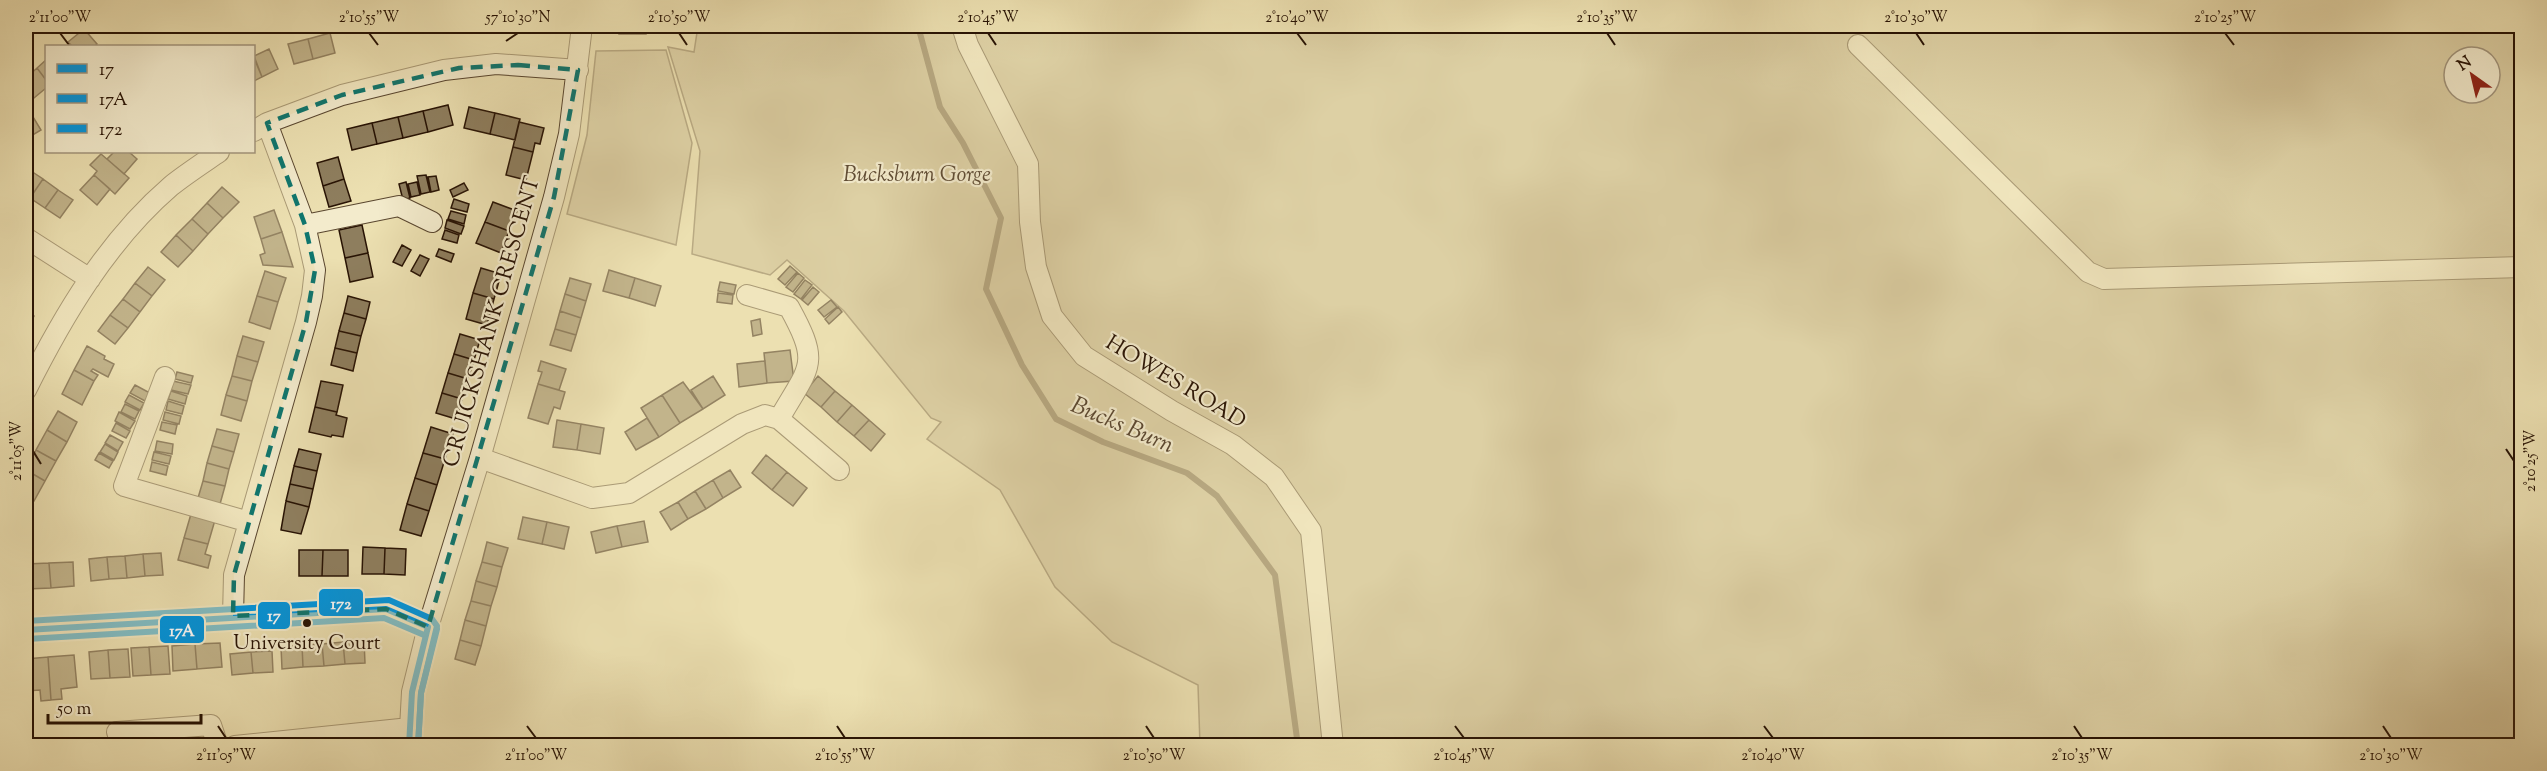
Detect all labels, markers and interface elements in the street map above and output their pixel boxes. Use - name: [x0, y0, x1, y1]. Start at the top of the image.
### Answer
- text: 2°11'00"W: [29, 8, 92, 29]
- text: 2°10'55"W: [339, 8, 400, 29]
- text: 57°10'30"N: [485, 8, 550, 29]
- text: 2°10'50"W: [648, 8, 711, 29]
- text: 2°10'45"W: [957, 8, 1019, 29]
- text: 2°10'40"W: [1265, 8, 1329, 29]
- text: 2°10'35"W: [1576, 8, 1638, 29]
- text: 2°10'30"W: [1884, 8, 1948, 29]
- text: 2°10'25"W: [2194, 8, 2256, 29]
- legend: [45, 45, 255, 153]
- north arrow: [2442, 45, 2502, 105]
- text: N: [2453, 51, 2477, 78]
- text: 17: [99, 58, 114, 84]
- text: 17A: [99, 88, 128, 114]
- text: 172: [99, 118, 123, 144]
- park label: Bucksburn Gorge: [843, 160, 991, 192]
- street label: CRUICKSHANK CRESCENT: [436, 172, 550, 471]
- street label: HOWES ROAD: [1098, 328, 1252, 438]
- water label: Bucks Burn: [1065, 389, 1179, 463]
- text: 2°11'05"W: [7, 421, 28, 481]
- text: 2°10'25"W: [2521, 430, 2542, 492]
- line badge: 172: [318, 588, 364, 617]
- text: 172: [331, 594, 352, 617]
- line badge: 17: [257, 601, 291, 630]
- text: 17: [267, 606, 282, 629]
- line badge: 17A: [159, 615, 205, 644]
- marker: University Court: [301, 617, 313, 629]
- text: 17A: [169, 621, 195, 644]
- place label: University Court: [233, 630, 381, 659]
- scale bar: [48, 687, 201, 725]
- text: 50 m: [56, 697, 92, 723]
- text: 2°11'05"W: [196, 746, 256, 767]
- text: 2°11'00"W: [505, 746, 568, 767]
- text: 2°10'55"W: [815, 746, 876, 767]
- text: 2°10'50"W: [1123, 746, 1186, 767]
- text: 2°10'45"W: [1433, 746, 1495, 767]
- text: 2°10'40"W: [1741, 746, 1805, 767]
- text: 2°10'35"W: [2051, 746, 2113, 767]
- text: 2°10'30"W: [2359, 746, 2423, 767]

